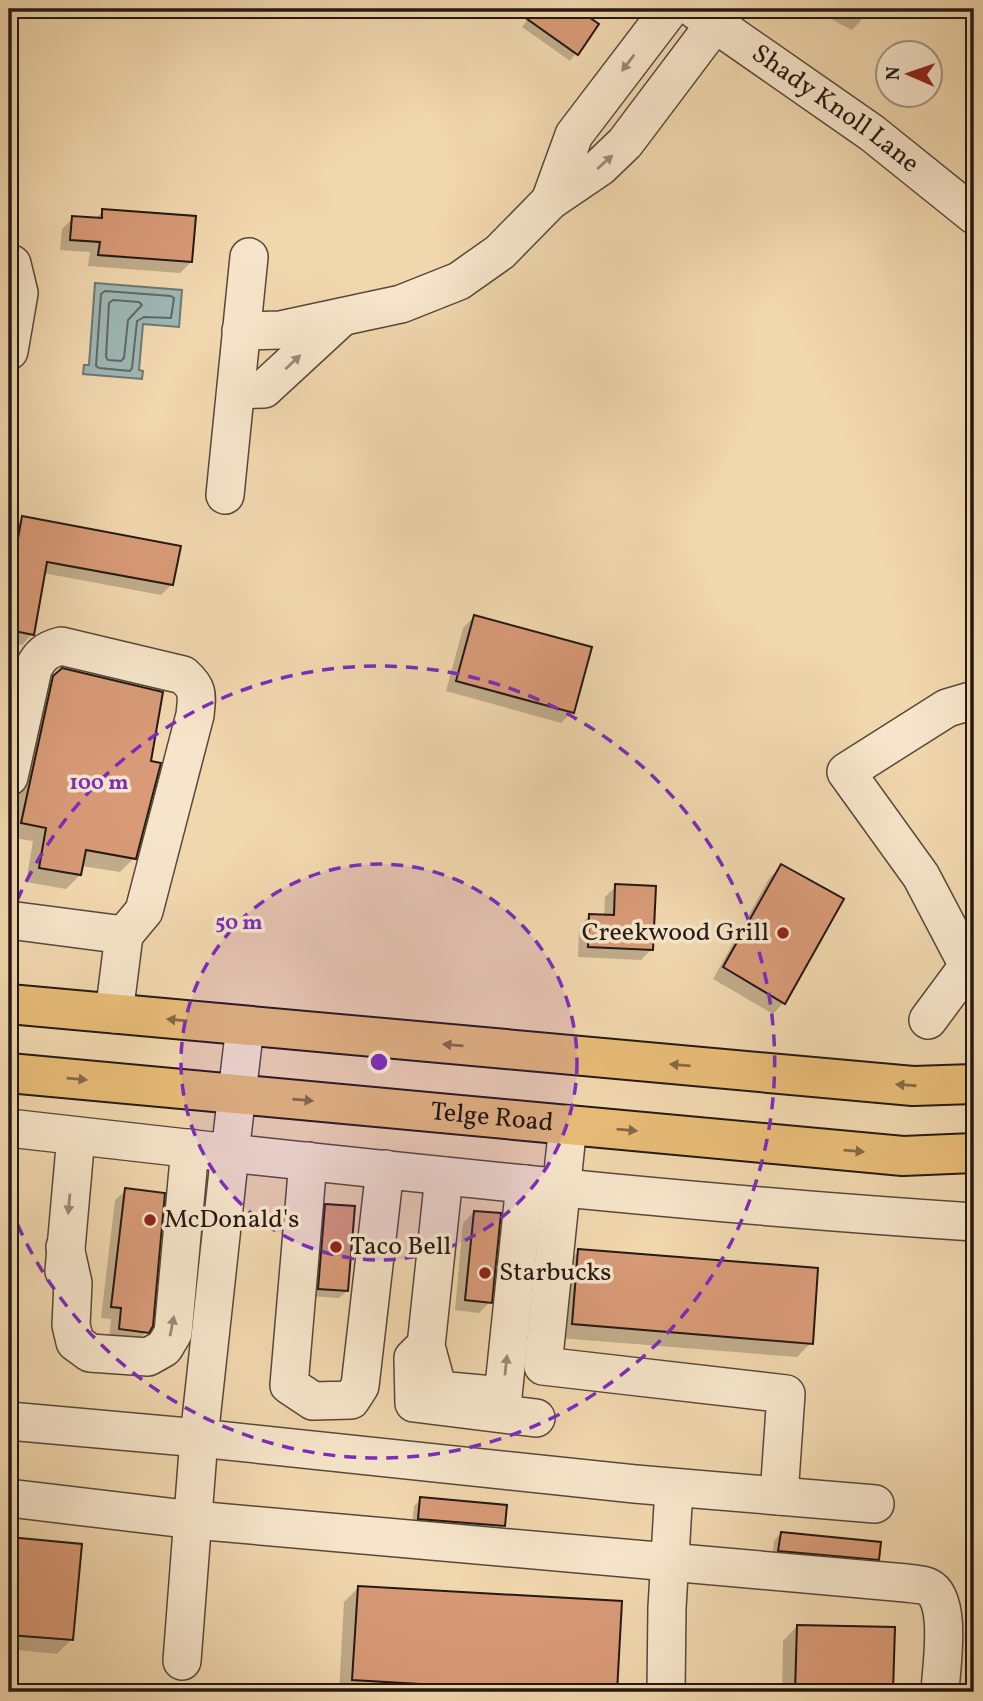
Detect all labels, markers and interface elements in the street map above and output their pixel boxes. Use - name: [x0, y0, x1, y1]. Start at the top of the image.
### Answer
- street label: Shady Knoll Lane: [744, 36, 927, 182]
- north arrow: [874, 38, 944, 108]
- one-way arrow: [622, 54, 636, 72]
- text: N: [881, 66, 907, 81]
- one-way arrow: [596, 154, 614, 170]
- one-way arrow: [284, 354, 302, 370]
- text: 100 m: [69, 769, 129, 798]
- text: 50 m: [215, 909, 263, 938]
- place label: Creekwood Grill: [582, 915, 769, 951]
- marker: Creekwood Grill: [775, 925, 791, 941]
- one-way arrow: [166, 1014, 188, 1025]
- one-way arrow: [442, 1039, 464, 1050]
- centre of rings: [367, 1050, 391, 1074]
- one-way arrow: [668, 1059, 690, 1070]
- one-way arrow: [66, 1074, 88, 1085]
- one-way arrow: [895, 1080, 917, 1091]
- street label: Telge Road: [429, 1094, 555, 1141]
- one-way arrow: [292, 1095, 314, 1106]
- one-way arrow: [617, 1125, 639, 1136]
- one-way arrow: [843, 1146, 865, 1157]
- one-way arrow: [64, 1193, 75, 1215]
- place label: McDonald's: [164, 1202, 299, 1238]
- marker: McDonald's: [142, 1212, 158, 1228]
- place label: Taco Bell: [350, 1229, 451, 1265]
- marker: Taco Bell: [328, 1239, 344, 1255]
- place label: Starbucks: [499, 1255, 611, 1291]
- marker: Starbucks: [477, 1265, 493, 1281]
- one-way arrow: [167, 1315, 178, 1337]
- one-way arrow: [501, 1354, 512, 1376]

